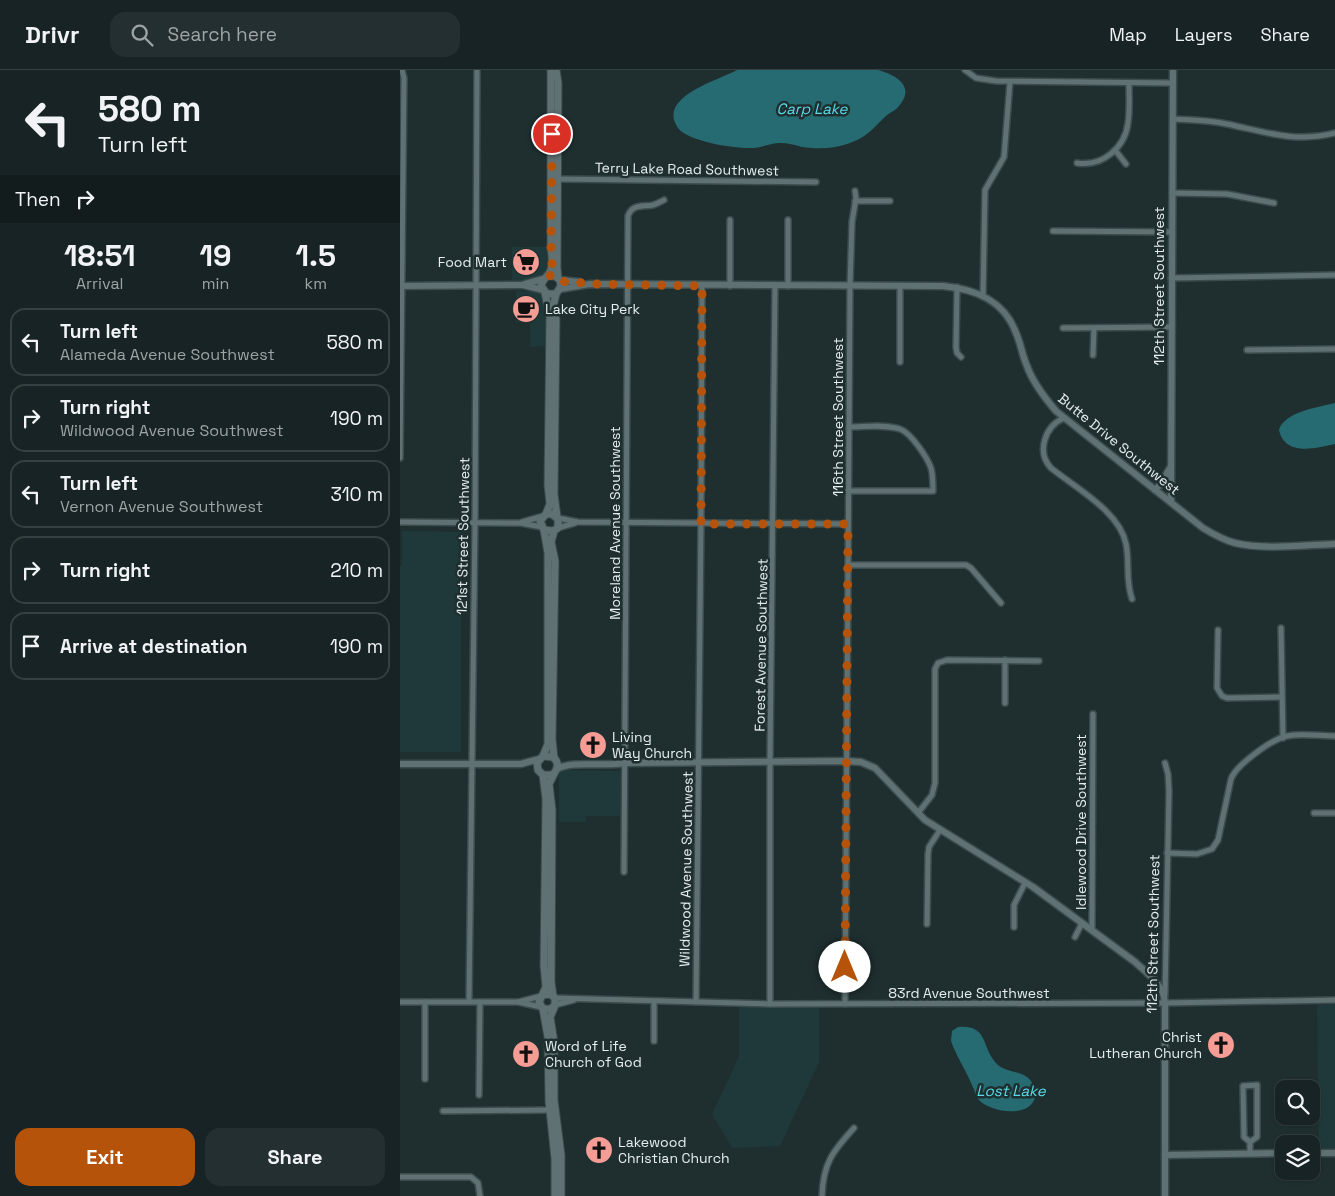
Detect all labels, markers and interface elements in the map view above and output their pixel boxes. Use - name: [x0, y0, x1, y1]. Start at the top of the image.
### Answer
- search box: [110, 12, 460, 57]
- text: Drivr: [25, 19, 80, 50]
- icon: search: [128, 21, 156, 49]
- text: Search here: [168, 22, 277, 47]
- text: Map: [1109, 23, 1147, 46]
- text: Layers: [1175, 23, 1232, 46]
- text: Share: [1260, 23, 1310, 46]
- text: 580 m: [98, 87, 201, 131]
- icon: left: [15, 90, 80, 155]
- water label: Carp Lake: [777, 99, 849, 118]
- pin: [531, 113, 573, 155]
- icon: arrive: [538, 120, 566, 148]
- text: Turn left: [98, 130, 188, 158]
- street label: Terry Lake Road Southwest: [595, 158, 779, 180]
- icon: right: [71, 185, 99, 213]
- text: Then: [15, 187, 61, 212]
- street label: 112th Street Southwest: [1150, 207, 1168, 365]
- text: 18:51: [64, 236, 135, 275]
- text: 19: [199, 236, 232, 275]
- text: 1.5: [296, 236, 336, 275]
- supermarket icon: Food Mart: [511, 247, 541, 277]
- place label: Food Mart: [438, 253, 507, 271]
- text: Arrival: [76, 273, 124, 294]
- text: min: [202, 273, 229, 294]
- text: km: [305, 273, 327, 294]
- cafe icon: Lake City Perk: [511, 294, 541, 324]
- place label: Lake City Perk: [545, 300, 641, 318]
- text: Turn left: [60, 319, 138, 344]
- icon: left: [17, 328, 45, 356]
- text: 580 m: [326, 330, 383, 355]
- street label: 116th Street Southwest: [829, 337, 847, 497]
- text: Alameda Avenue Southwest: [60, 344, 275, 365]
- street label: Butte Drive Southwest: [1054, 389, 1184, 499]
- text: Turn right: [60, 395, 150, 420]
- icon: right: [17, 404, 45, 432]
- text: 190 m: [330, 406, 383, 431]
- text: Wildwood Avenue Southwest: [60, 420, 284, 441]
- street label: Moreland Avenue Southwest: [606, 426, 624, 620]
- street label: 121st Street Southwest: [453, 457, 473, 615]
- text: Turn left: [60, 471, 138, 496]
- icon: left: [17, 480, 45, 508]
- text: 310 m: [330, 482, 383, 507]
- text: Vernon Avenue Southwest: [60, 496, 263, 517]
- icon: right: [17, 556, 45, 584]
- text: Turn right: [60, 558, 150, 583]
- text: 210 m: [330, 558, 383, 583]
- street label: Forest Avenue Southwest: [750, 558, 772, 732]
- icon: arrive: [17, 632, 45, 660]
- text: Arrive at destination: [60, 634, 248, 659]
- text: 190 m: [330, 634, 383, 659]
- place label: Living Way Church: [612, 728, 692, 762]
- church icon: Living Way Church: [578, 730, 608, 760]
- street label: Idlewood Drive Southwest: [1072, 734, 1090, 910]
- street label: Wildwood Avenue Southwest: [675, 771, 697, 967]
- street label: 112th Street Southwest: [1143, 854, 1163, 1014]
- position arrow: [818, 940, 870, 992]
- street label: 83rd Avenue Southwest: [888, 984, 1050, 1002]
- place label: Christ Lutheran Church: [1089, 1028, 1202, 1062]
- church icon: Christ Lutheran Church: [1206, 1030, 1236, 1060]
- place label: Word of Life Church of God: [545, 1037, 642, 1071]
- church icon: Word of Life Church of God: [511, 1039, 541, 1069]
- map controls: [1275, 1080, 1320, 1180]
- button: search: [1275, 1080, 1320, 1125]
- water label: Lost Lake: [976, 1081, 1047, 1100]
- button: Exit: [15, 1128, 195, 1186]
- button: Share: [205, 1128, 385, 1186]
- place label: Lakewood Christian Church: [618, 1133, 730, 1167]
- church icon: Lakewood Christian Church: [584, 1135, 614, 1165]
- button: layers: [1275, 1135, 1320, 1180]

